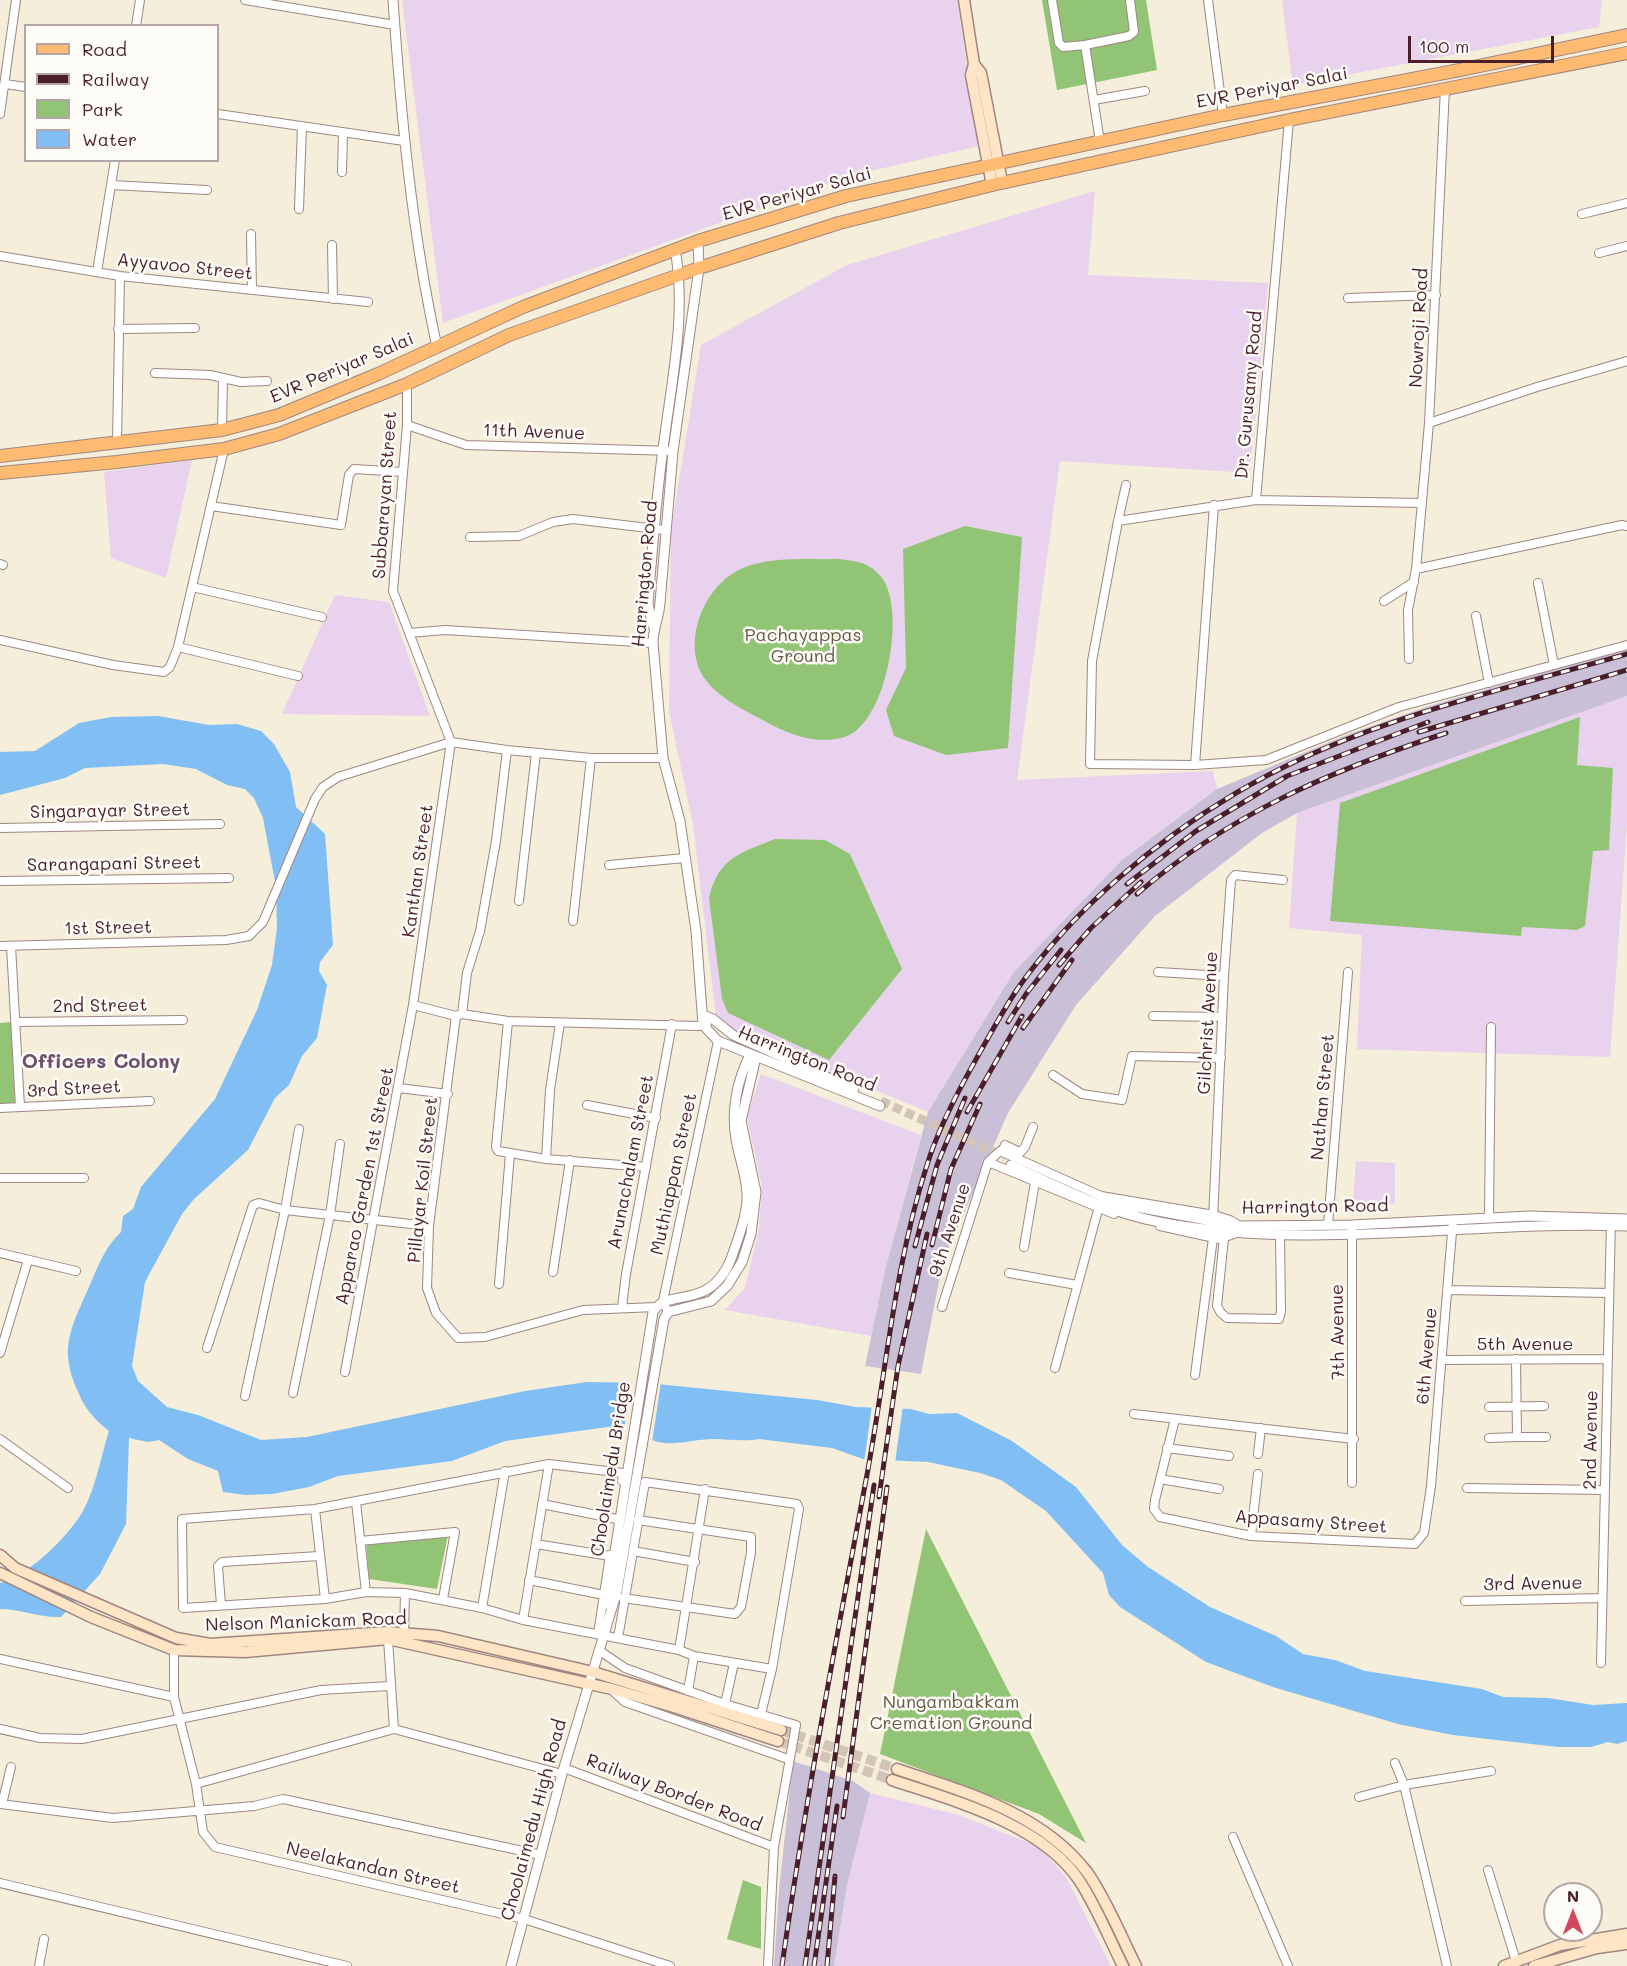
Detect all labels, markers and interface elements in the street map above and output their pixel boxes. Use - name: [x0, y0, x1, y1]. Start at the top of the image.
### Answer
- legend: [24, 24, 219, 162]
- scale bar: [1411, 24, 1556, 62]
- text: 100 m: [1419, 34, 1469, 58]
- text: Road: [82, 37, 127, 61]
- street label: EVR Periyar Salai: [1194, 63, 1350, 113]
- text: Railway: [82, 67, 149, 91]
- text: Park: [82, 97, 123, 121]
- text: Water: [82, 127, 137, 151]
- street label: EVR Periyar Salai: [720, 162, 874, 226]
- street label: Ayyavoo Street: [116, 249, 254, 285]
- street label: Nowroji Road: [1405, 268, 1433, 388]
- street label: Dr. Gurusamy Road: [1231, 310, 1267, 480]
- street label: EVR Periyar Salai: [267, 328, 417, 408]
- street label: Subbarayan Street: [368, 410, 402, 580]
- street label: 11th Avenue: [483, 419, 585, 445]
- street label: Harrington Road: [628, 500, 662, 648]
- park label: Pachayappas Ground: [745, 624, 861, 666]
- street label: Singarayar Street: [30, 799, 190, 823]
- street label: Kanthan Street: [398, 803, 438, 939]
- street label: Sarangapani Street: [27, 852, 201, 876]
- street label: 1st Street: [64, 916, 152, 940]
- street label: Gilchrist Avenue: [1193, 951, 1223, 1095]
- street label: 2nd Street: [53, 994, 147, 1018]
- street label: Harrington Road: [735, 1021, 879, 1097]
- street label: Nathan Street: [1307, 1033, 1339, 1161]
- district label: Officers Colony: [22, 1050, 180, 1074]
- street label: Apparao Garden 1st Street: [331, 1065, 399, 1307]
- street label: Arunachalam Street: [603, 1073, 659, 1251]
- street label: 3rd Street: [26, 1076, 122, 1102]
- street label: Muthiappan Street: [646, 1091, 702, 1257]
- street label: Pillayar Koil Street: [404, 1096, 442, 1264]
- street label: 9th Avenue: [925, 1181, 975, 1279]
- street label: Harrington Road: [1241, 1195, 1389, 1219]
- street label: 7th Avenue: [1326, 1284, 1350, 1380]
- street label: 6th Avenue: [1412, 1307, 1442, 1405]
- street label: 5th Avenue: [1477, 1333, 1573, 1355]
- street label: Choolaimedu Bridge: [587, 1380, 635, 1558]
- street label: 2nd Avenue: [1579, 1390, 1603, 1490]
- street label: Appasamy Street: [1234, 1506, 1388, 1538]
- street label: 3rd Avenue: [1483, 1572, 1583, 1596]
- street label: Nelson Manickam Road: [205, 1608, 407, 1636]
- park label: Nungambakkam Cremation Ground: [870, 1691, 1032, 1734]
- street label: Choolaimedu High Road: [497, 1717, 571, 1923]
- street label: Railway Border Road: [583, 1750, 765, 1836]
- street label: Neelakandan Street: [284, 1837, 462, 1899]
- north arrow: [1543, 1882, 1603, 1942]
- text: N: [1567, 1885, 1579, 1906]

